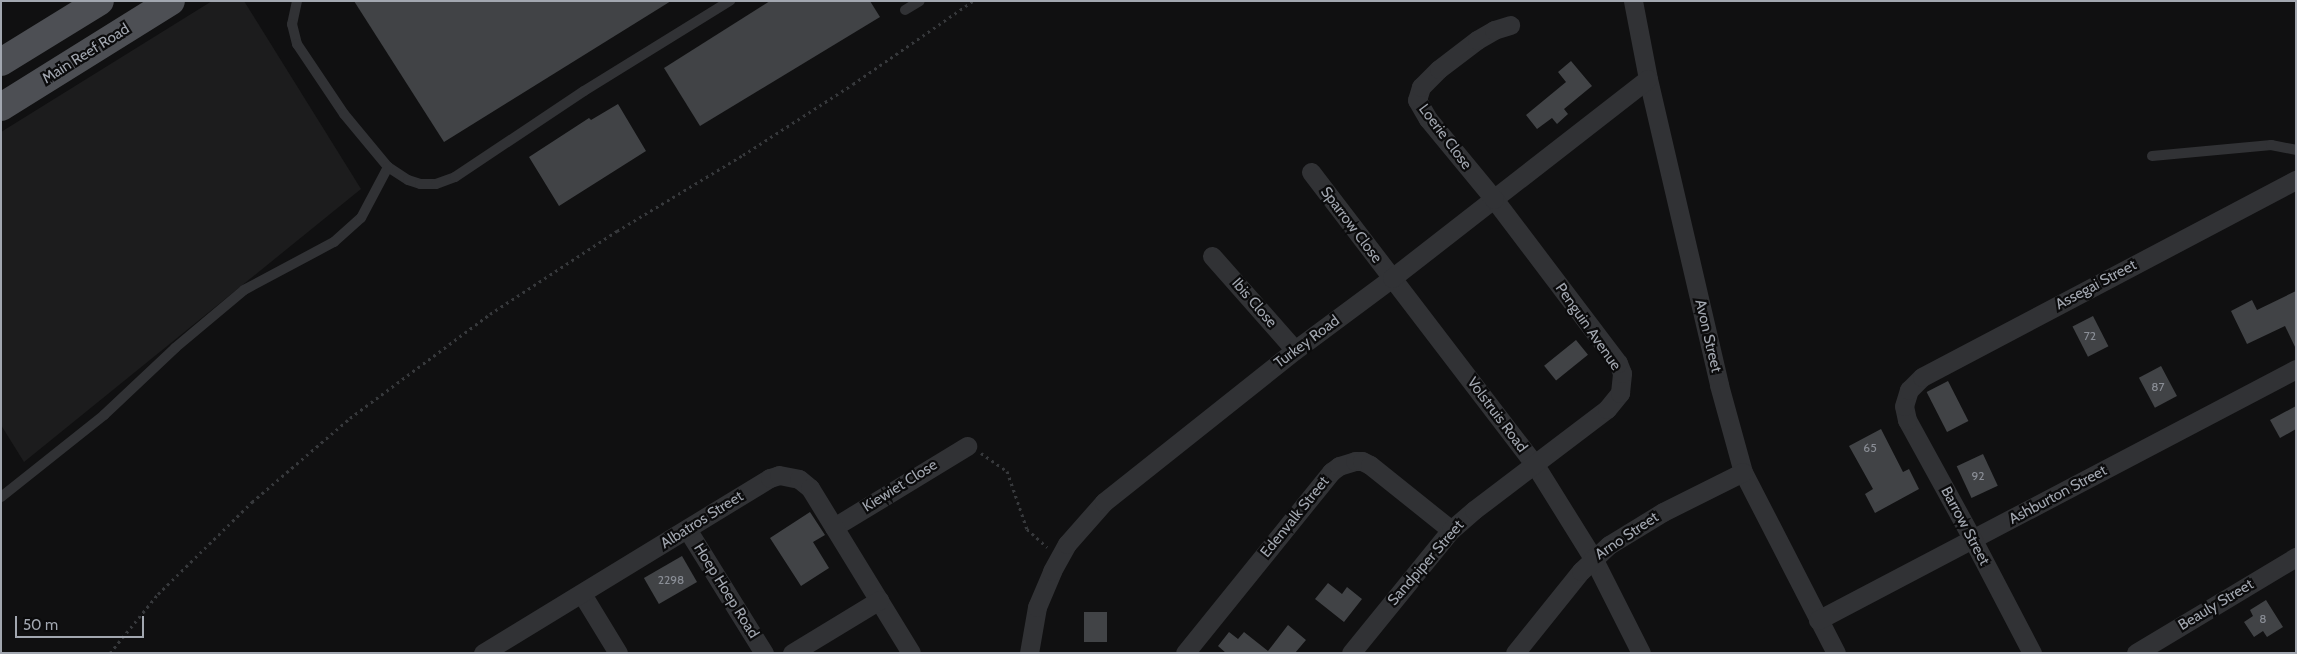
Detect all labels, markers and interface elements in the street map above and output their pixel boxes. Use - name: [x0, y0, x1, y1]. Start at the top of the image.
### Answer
- street label: Main Reef Road: [39, 20, 133, 88]
- street label: Loerie Close: [1415, 101, 1475, 173]
- street label: Sparrow Close: [1316, 183, 1386, 267]
- street label: Assegai Street: [2052, 256, 2140, 314]
- street label: Ibis Close: [1228, 275, 1280, 331]
- street label: Penguin Avenue: [1551, 280, 1625, 374]
- street label: Avon Street: [1691, 298, 1725, 374]
- street label: Turkey Road: [1271, 312, 1343, 372]
- house number: 72: [2084, 329, 2096, 343]
- street label: Volstruis Road: [1463, 374, 1531, 456]
- house number: 87: [2151, 380, 2165, 394]
- house number: 65: [1863, 441, 1877, 455]
- street label: Kiewiet Close: [859, 456, 941, 516]
- street label: Ashburton Street: [2006, 462, 2110, 528]
- house number: 92: [1971, 469, 1985, 483]
- street label: Edenvalk Street: [1257, 473, 1333, 561]
- street label: Barrow Street: [1937, 484, 1993, 568]
- street label: Albatros Street: [657, 487, 747, 553]
- street label: Arno Street: [1592, 508, 1662, 564]
- street label: Sandpiper Street: [1384, 517, 1468, 609]
- street label: Hoep Hoep Road: [690, 540, 762, 642]
- house number: 2298: [658, 573, 684, 587]
- street label: Beauly Street: [2175, 575, 2257, 635]
- scale bar: [18, 606, 146, 638]
- house number: 8: [2259, 612, 2267, 626]
- text: 50 m: [23, 616, 58, 634]

